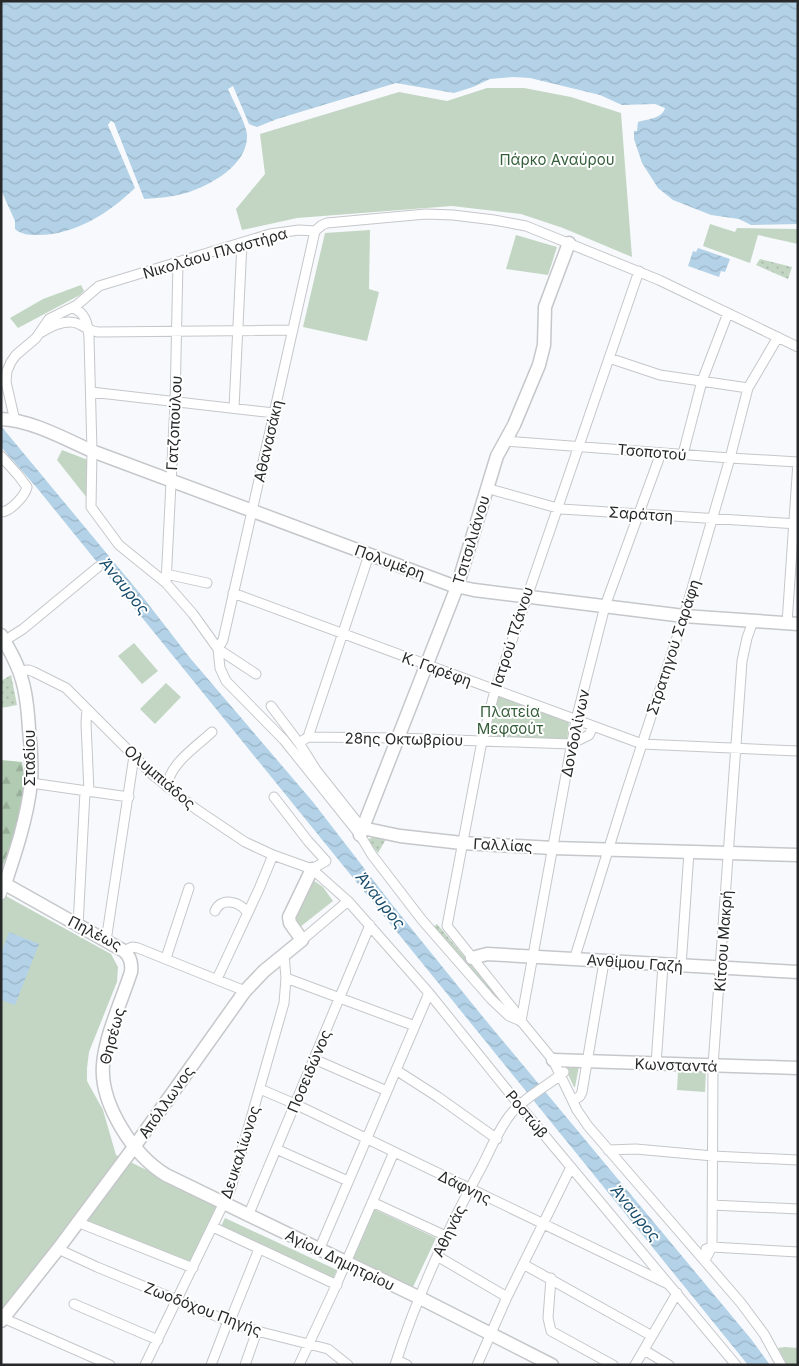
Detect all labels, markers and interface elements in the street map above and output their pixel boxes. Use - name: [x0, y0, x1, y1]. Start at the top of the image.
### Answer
- park label: Πάρκο Αναύρου: [499, 150, 615, 169]
- street label: Νικολάου Πλαστήρα: [141, 223, 290, 283]
- street label: Γατζοπούλου: [162, 375, 186, 471]
- street label: Αθανασάκη: [249, 398, 287, 484]
- street label: Τσοποτού: [617, 440, 687, 464]
- street label: Τσιτσιλιάνου: [448, 493, 494, 587]
- street label: Σαράτση: [608, 502, 674, 526]
- street label: Πολυμέρη: [352, 540, 428, 584]
- water label: Άναυρος: [95, 553, 154, 619]
- street label: Στρατηγού Σαράφη: [642, 577, 704, 717]
- street label: Ιατρού Τζάνου: [487, 584, 537, 690]
- street label: Κ. Γαρέφη: [399, 648, 475, 690]
- street label: Δονδολίνων: [556, 687, 594, 778]
- park label: Πλατεία Μεφσούτ: [477, 702, 543, 738]
- street label: 28ης Οκτωβρίου: [345, 728, 463, 750]
- street label: Σταδίου: [20, 730, 39, 786]
- street label: Ολυμπιάδος: [120, 741, 200, 813]
- street label: Γαλλίας: [473, 834, 533, 856]
- water label: Άναυρος: [351, 867, 410, 933]
- street label: Κίτσου Μακρή: [710, 890, 736, 992]
- street label: Πηλέως: [65, 911, 125, 955]
- street label: Ανθίμου Γαζή: [586, 950, 684, 976]
- street label: Θησέως: [95, 1005, 129, 1067]
- street label: Ποσειδώνος: [283, 1027, 335, 1115]
- street label: Κωνσταντά: [634, 1054, 718, 1076]
- street label: Απόλλωνος: [134, 1062, 198, 1142]
- street label: Ροστώβ: [502, 1086, 552, 1142]
- street label: Δευκαλίωνος: [216, 1103, 264, 1201]
- street label: Δάφνης: [435, 1166, 495, 1208]
- water label: Άναυρος: [606, 1180, 665, 1246]
- street label: Αθηνάς: [428, 1202, 470, 1260]
- street label: Αγίου Δημητρίου: [282, 1225, 398, 1295]
- street label: Ζωοδόχου Πηγής: [142, 1278, 264, 1340]

